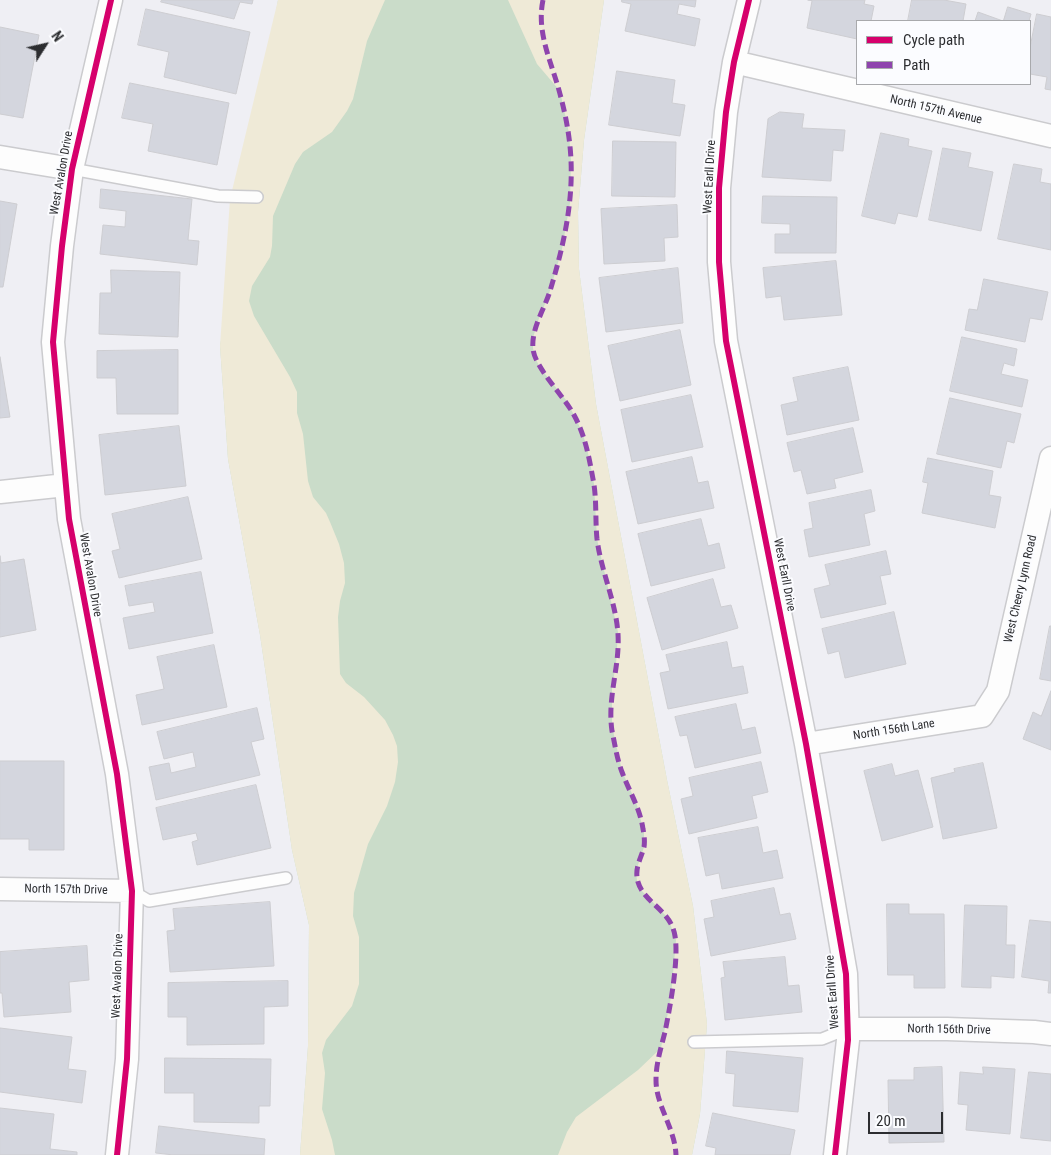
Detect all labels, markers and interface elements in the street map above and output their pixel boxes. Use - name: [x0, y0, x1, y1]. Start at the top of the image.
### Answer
- north arrow: [20, 20, 70, 70]
- legend: [856, 20, 1031, 85]
- text: N: [48, 28, 66, 44]
- text: Cycle path: [903, 31, 965, 49]
- text: Path: [903, 56, 930, 74]
- street label: North 157th Avenue: [889, 92, 983, 128]
- street label: West Avalon Drive: [48, 130, 76, 216]
- street label: West Earll Drive: [701, 140, 719, 214]
- street label: West Avalon Drive: [76, 532, 104, 618]
- street label: West Cheery Lynn Road: [1002, 534, 1040, 644]
- street label: West Earll Drive: [770, 537, 798, 613]
- street label: North 156th Lane: [852, 716, 936, 744]
- street label: North 157th Drive: [24, 882, 108, 898]
- street label: West Avalon Drive: [109, 933, 127, 1019]
- street label: West Earll Drive: [823, 955, 843, 1029]
- street label: North 156th Drive: [907, 1022, 991, 1038]
- scale bar: [871, 1102, 946, 1134]
- text: 20 m: [876, 1112, 906, 1130]

